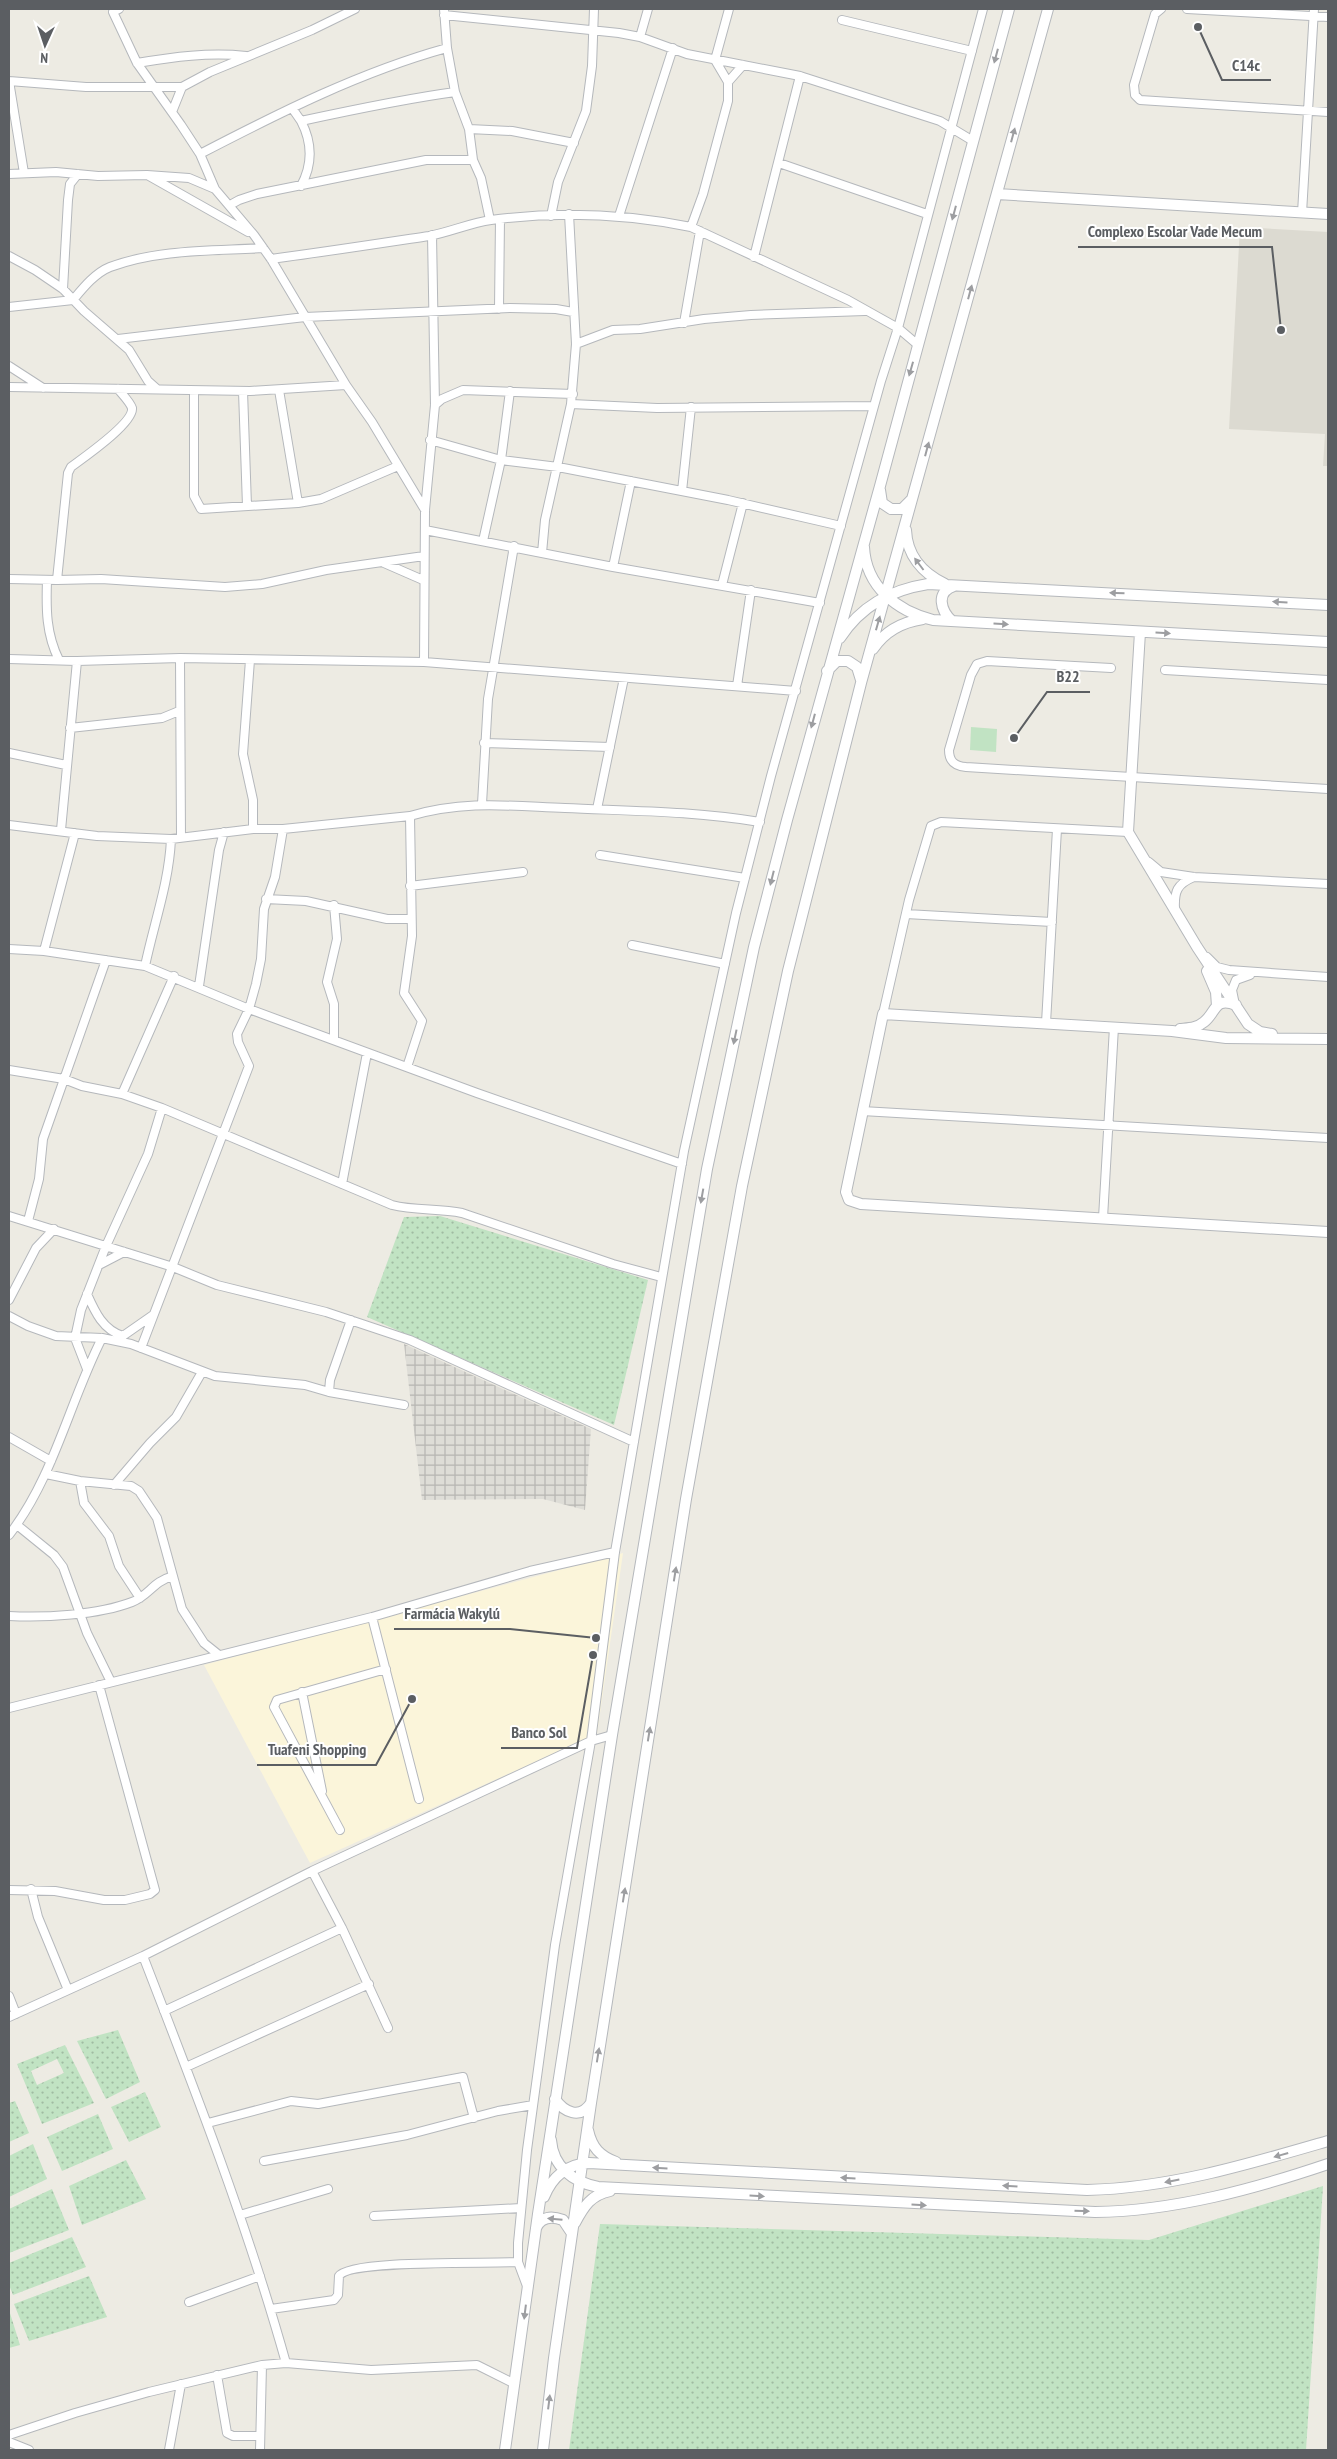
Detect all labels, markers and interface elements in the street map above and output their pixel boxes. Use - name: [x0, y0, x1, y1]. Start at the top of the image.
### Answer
- north arrow: [20, 20, 70, 70]
- one-way arrow: [992, 48, 1000, 63]
- text: N: [40, 49, 49, 67]
- callout: C14c: [1222, 49, 1271, 80]
- text: C14c: [1232, 55, 1260, 75]
- one-way arrow: [1009, 128, 1017, 143]
- one-way arrow: [949, 205, 957, 220]
- callout: Complexo Escolar Vade Mecum: [1078, 216, 1272, 247]
- text: Complexo Escolar Vade Mecum: [1088, 221, 1262, 241]
- one-way arrow: [966, 284, 974, 299]
- one-way arrow: [907, 362, 915, 377]
- one-way arrow: [923, 441, 931, 456]
- one-way arrow: [914, 557, 924, 571]
- one-way arrow: [1109, 589, 1125, 597]
- one-way arrow: [1271, 598, 1287, 606]
- one-way arrow: [874, 615, 882, 630]
- one-way arrow: [993, 620, 1009, 628]
- one-way arrow: [1155, 629, 1171, 637]
- callout: B22: [1047, 661, 1090, 692]
- text: B22: [1056, 666, 1080, 686]
- one-way arrow: [809, 714, 817, 729]
- one-way arrow: [768, 871, 776, 886]
- one-way arrow: [730, 1029, 738, 1045]
- one-way arrow: [697, 1188, 705, 1204]
- one-way arrow: [671, 1565, 679, 1581]
- callout: Farmácia Wakylú: [394, 1598, 510, 1629]
- text: Farmácia Wakylú: [404, 1603, 500, 1623]
- callout: Banco Sol: [501, 1717, 577, 1748]
- text: Banco Sol: [511, 1722, 567, 1742]
- one-way arrow: [646, 1726, 654, 1742]
- callout: Tuafeni Shopping: [257, 1734, 376, 1765]
- text: Tuafeni Shopping: [268, 1739, 366, 1759]
- one-way arrow: [620, 1886, 628, 1902]
- one-way arrow: [595, 2047, 603, 2063]
- one-way arrow: [1274, 2151, 1289, 2159]
- one-way arrow: [651, 2163, 667, 2171]
- one-way arrow: [840, 2173, 856, 2181]
- one-way arrow: [1164, 2178, 1180, 2186]
- one-way arrow: [1002, 2182, 1018, 2190]
- one-way arrow: [749, 2193, 765, 2201]
- one-way arrow: [912, 2201, 928, 2209]
- one-way arrow: [1074, 2207, 1090, 2215]
- one-way arrow: [546, 2215, 562, 2223]
- one-way arrow: [520, 2305, 528, 2321]
- one-way arrow: [545, 2394, 553, 2410]

